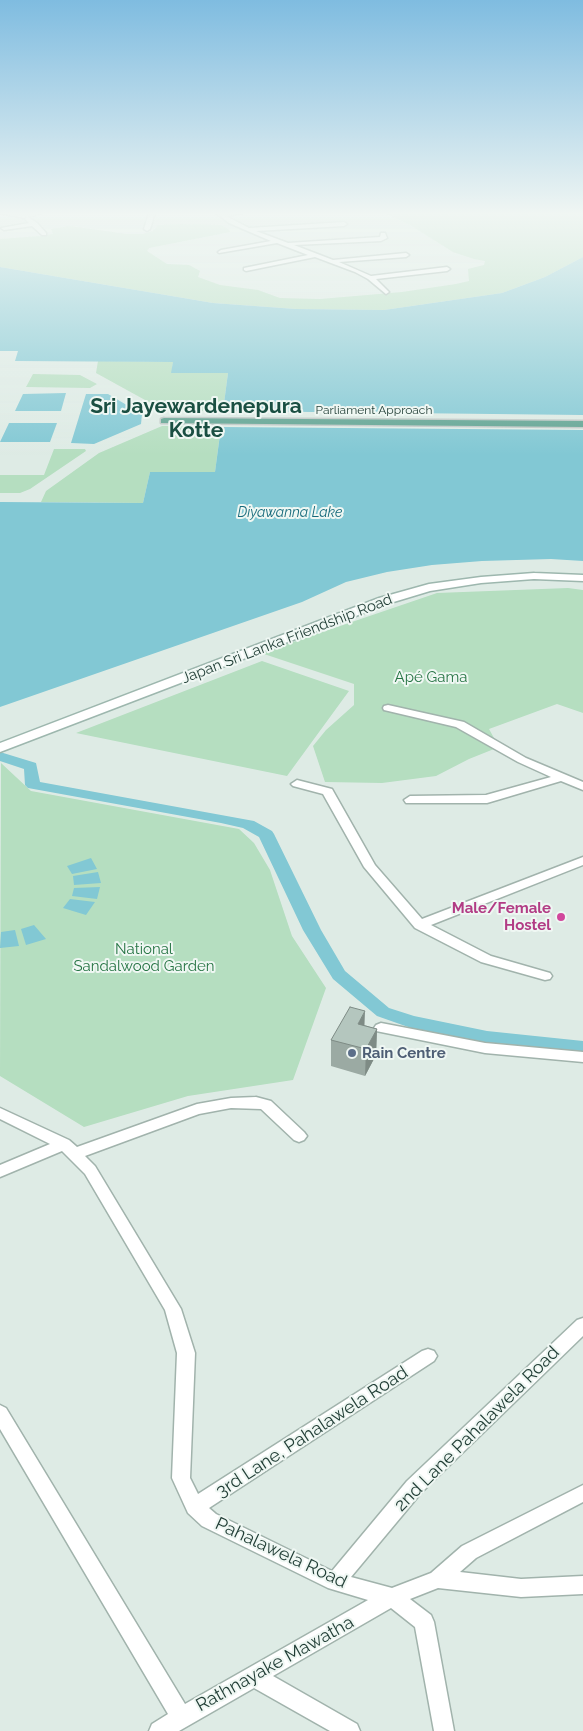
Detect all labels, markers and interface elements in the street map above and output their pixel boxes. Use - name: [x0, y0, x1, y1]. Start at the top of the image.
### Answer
- district label: Sri Jayewardenepura Kotte: [90, 394, 302, 444]
- street label: Parliament Approach: [316, 403, 432, 417]
- water label: Diyawanna Lake: [238, 505, 342, 521]
- street label: Japan Sri Lanka Friendship Road: [179, 590, 395, 688]
- park label: Apé Gama: [395, 668, 467, 686]
- place label: Male/Female Hostel: [452, 899, 551, 934]
- marker: Male/Female Hostel: [555, 911, 567, 923]
- park label: National Sandalwood Garden: [73, 940, 215, 975]
- place label: Rain Centre: [362, 1044, 446, 1062]
- marker: Rain Centre: [346, 1047, 358, 1059]
- street label: 2nd Lane Pahalawela Road: [390, 1342, 564, 1516]
- street label: 3rd Lane, Pahalawela Road: [212, 1362, 412, 1502]
- street label: Pahalawela Road: [212, 1513, 350, 1593]
- street label: Rathnayake Mawatha: [192, 1612, 358, 1716]

